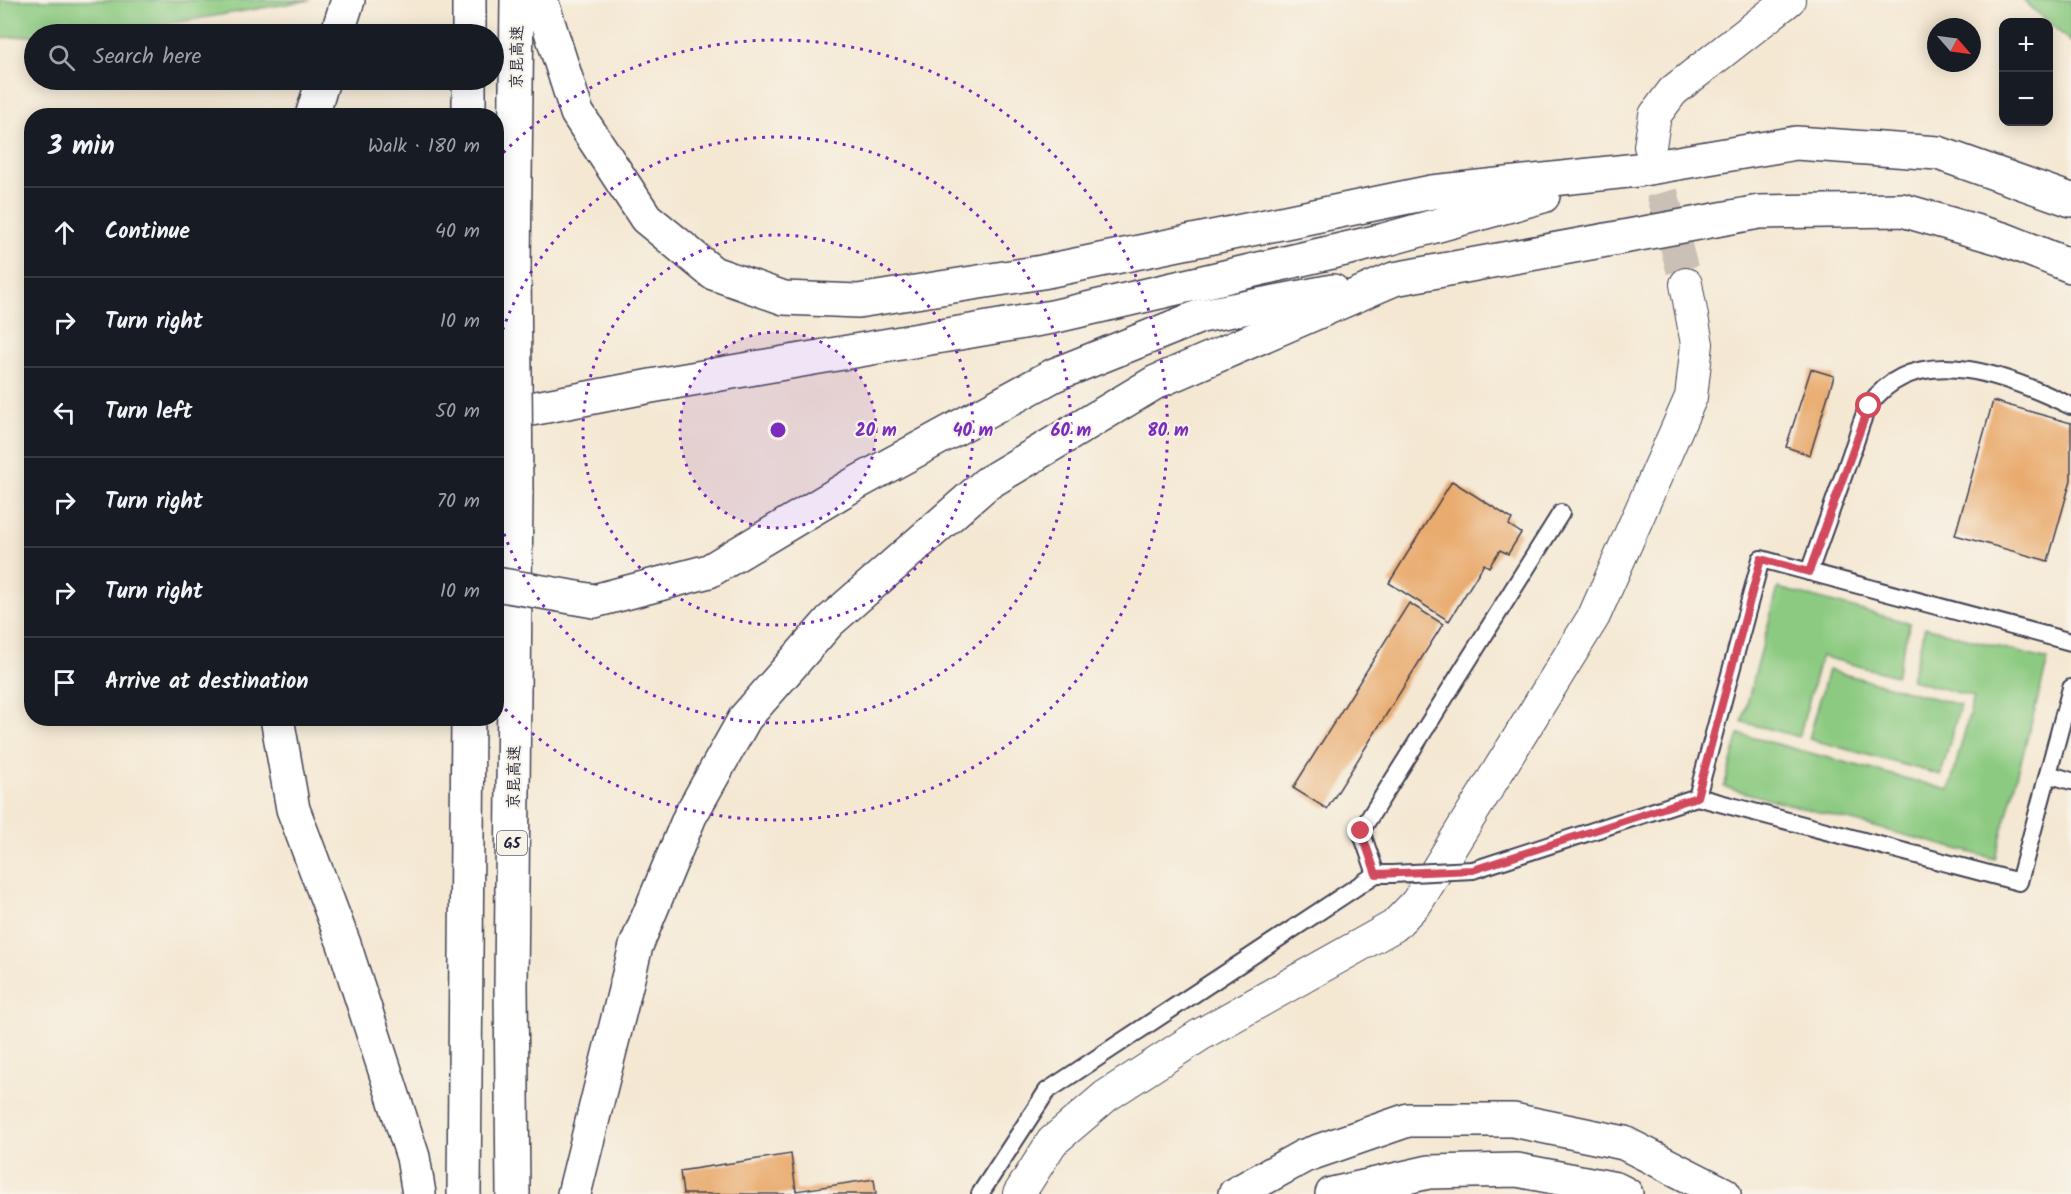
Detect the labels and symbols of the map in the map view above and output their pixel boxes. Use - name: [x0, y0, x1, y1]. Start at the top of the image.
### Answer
- north arrow: [1927, 18, 1981, 72]
- street label: 京昆高速: [504, 25, 531, 89]
- route start: [1855, 392, 1881, 418]
- text: 20 m: [855, 417, 897, 446]
- text: 40 m: [953, 417, 994, 446]
- text: 60 m: [1051, 417, 1092, 446]
- text: 80 m: [1147, 417, 1189, 446]
- centre of rings: [768, 420, 788, 440]
- street label: 京昆高速: [501, 745, 528, 809]
- route end: [1347, 817, 1373, 843]
- road number: G5: [497, 831, 527, 855]

